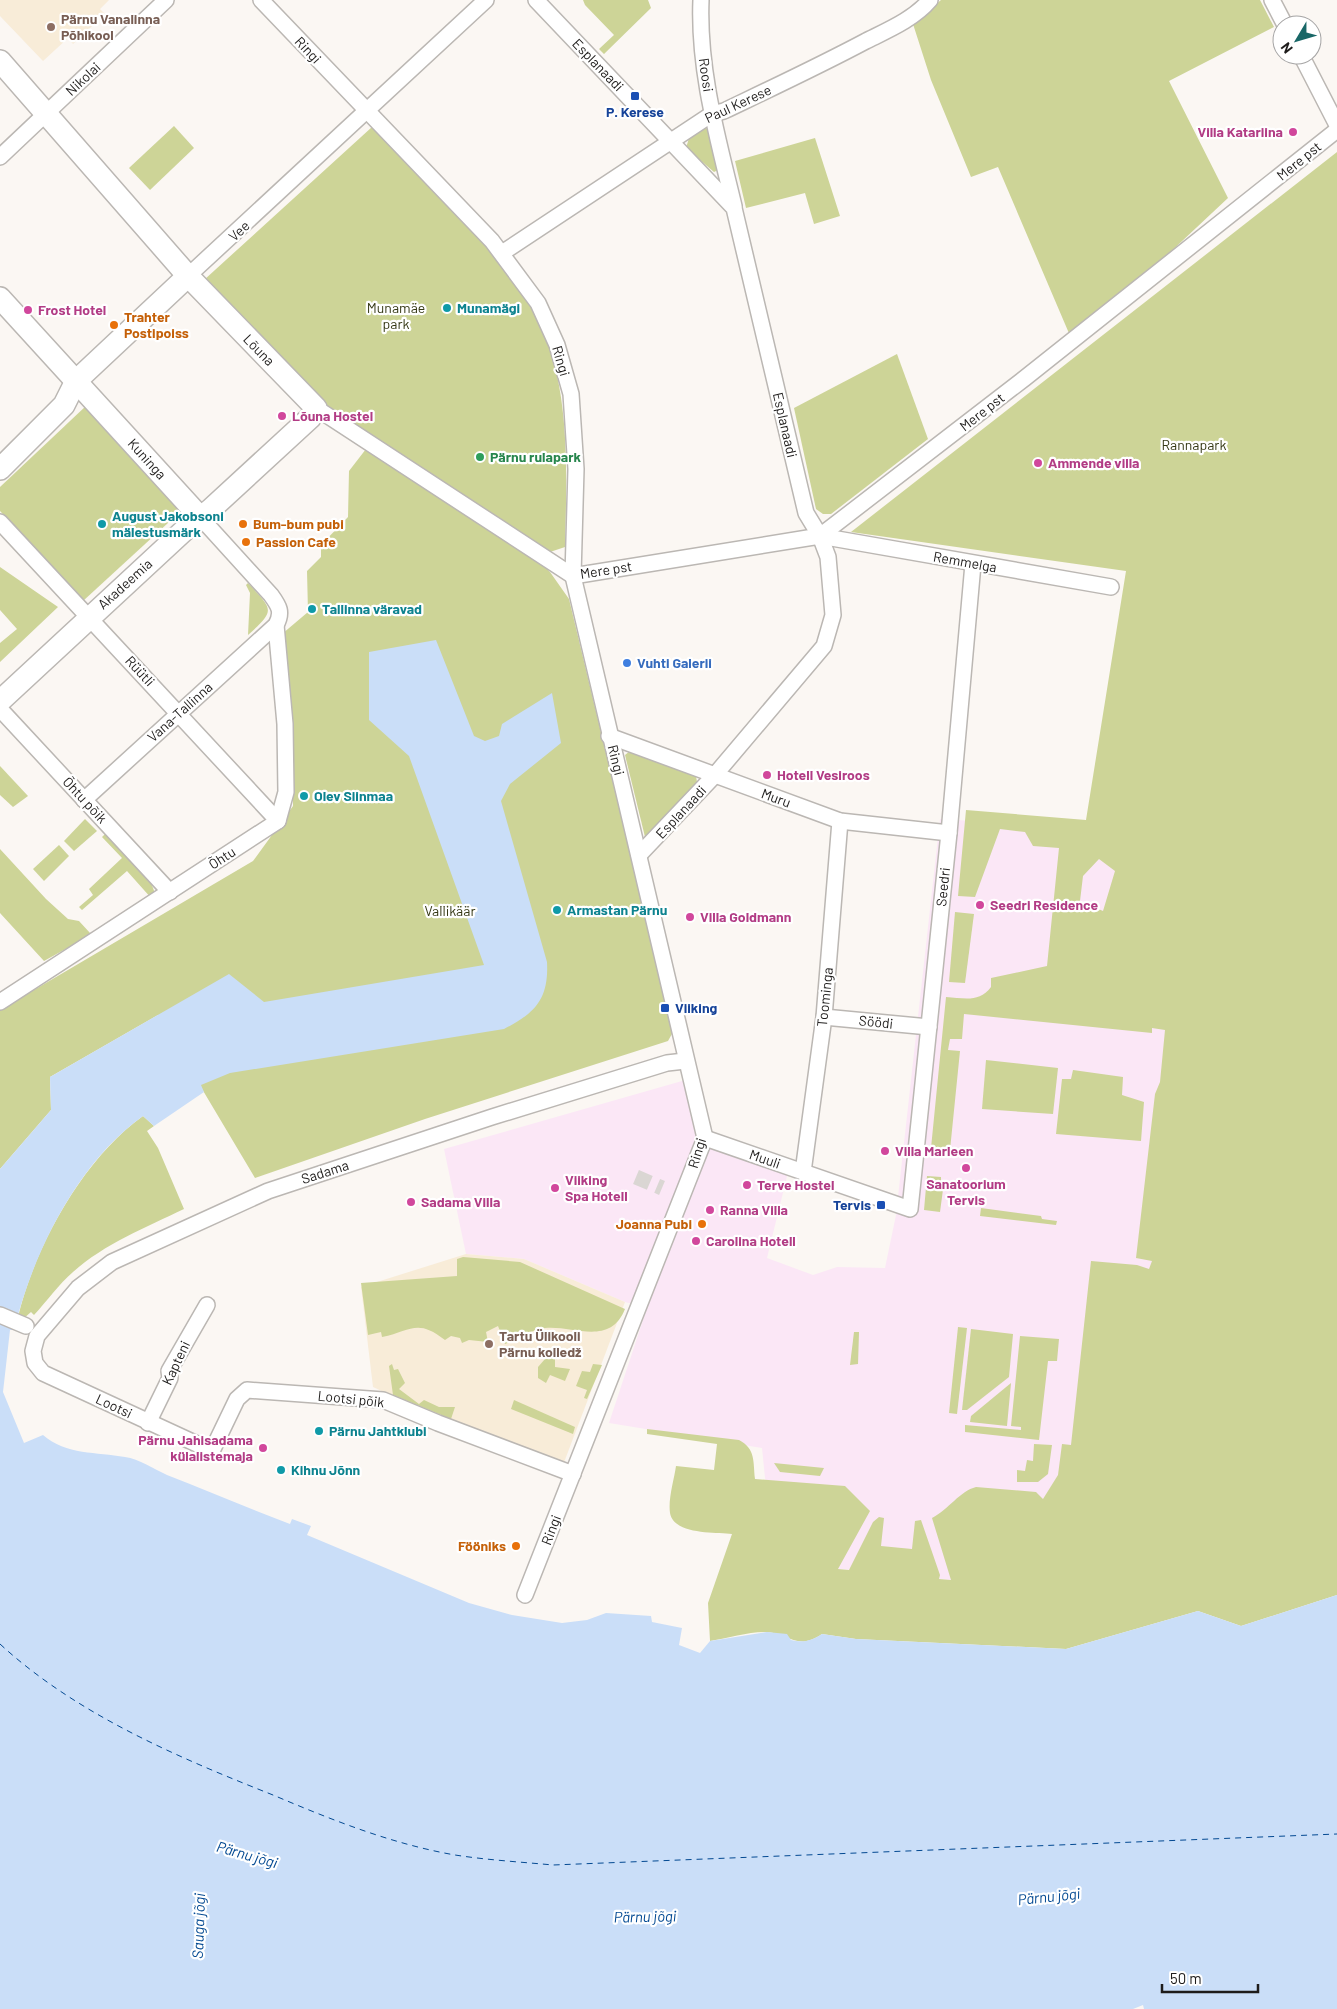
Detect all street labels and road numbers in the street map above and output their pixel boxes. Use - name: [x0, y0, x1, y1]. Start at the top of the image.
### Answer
- street label: Ringi: [292, 33, 325, 67]
- street label: Esplanaadi: [569, 35, 628, 94]
- street label: Roosi: [696, 57, 717, 93]
- street label: Nikolai: [62, 58, 104, 99]
- street label: Paul Kerese: [702, 81, 774, 126]
- street label: Mere pst: [1273, 138, 1324, 184]
- street label: Vee: [225, 217, 253, 245]
- street label: Lõuna: [240, 330, 279, 369]
- street label: Ringi: [549, 344, 574, 378]
- street label: Mere pst: [956, 389, 1008, 434]
- street label: Esplanaadi: [770, 391, 801, 459]
- street label: Kuninga: [125, 435, 170, 483]
- street label: Remmelga: [932, 548, 998, 575]
- street label: Akadeemia: [94, 555, 155, 613]
- street label: Mere pst: [579, 557, 633, 582]
- street label: Rüütli: [122, 652, 159, 689]
- street label: Vana-Tallinna: [144, 678, 216, 745]
- street label: Ringi: [605, 743, 628, 777]
- street label: Õhtu põik: [60, 773, 111, 826]
- street label: Esplanaadi: [652, 782, 709, 842]
- street label: Muru: [759, 784, 793, 811]
- street label: Õhtu: [205, 843, 238, 873]
- street label: Seedri: [932, 866, 953, 907]
- street label: Toominga: [813, 966, 836, 1027]
- street label: Söödi: [858, 1011, 894, 1032]
- street label: Ringi: [684, 1136, 709, 1170]
- street label: Muuli: [747, 1145, 783, 1172]
- street label: Sadama: [299, 1156, 351, 1187]
- street label: Kapteni: [158, 1338, 193, 1388]
- street label: Lootsi põik: [317, 1387, 385, 1410]
- street label: Lootsi: [93, 1390, 135, 1421]
- street label: Ringi: [537, 1512, 564, 1547]

